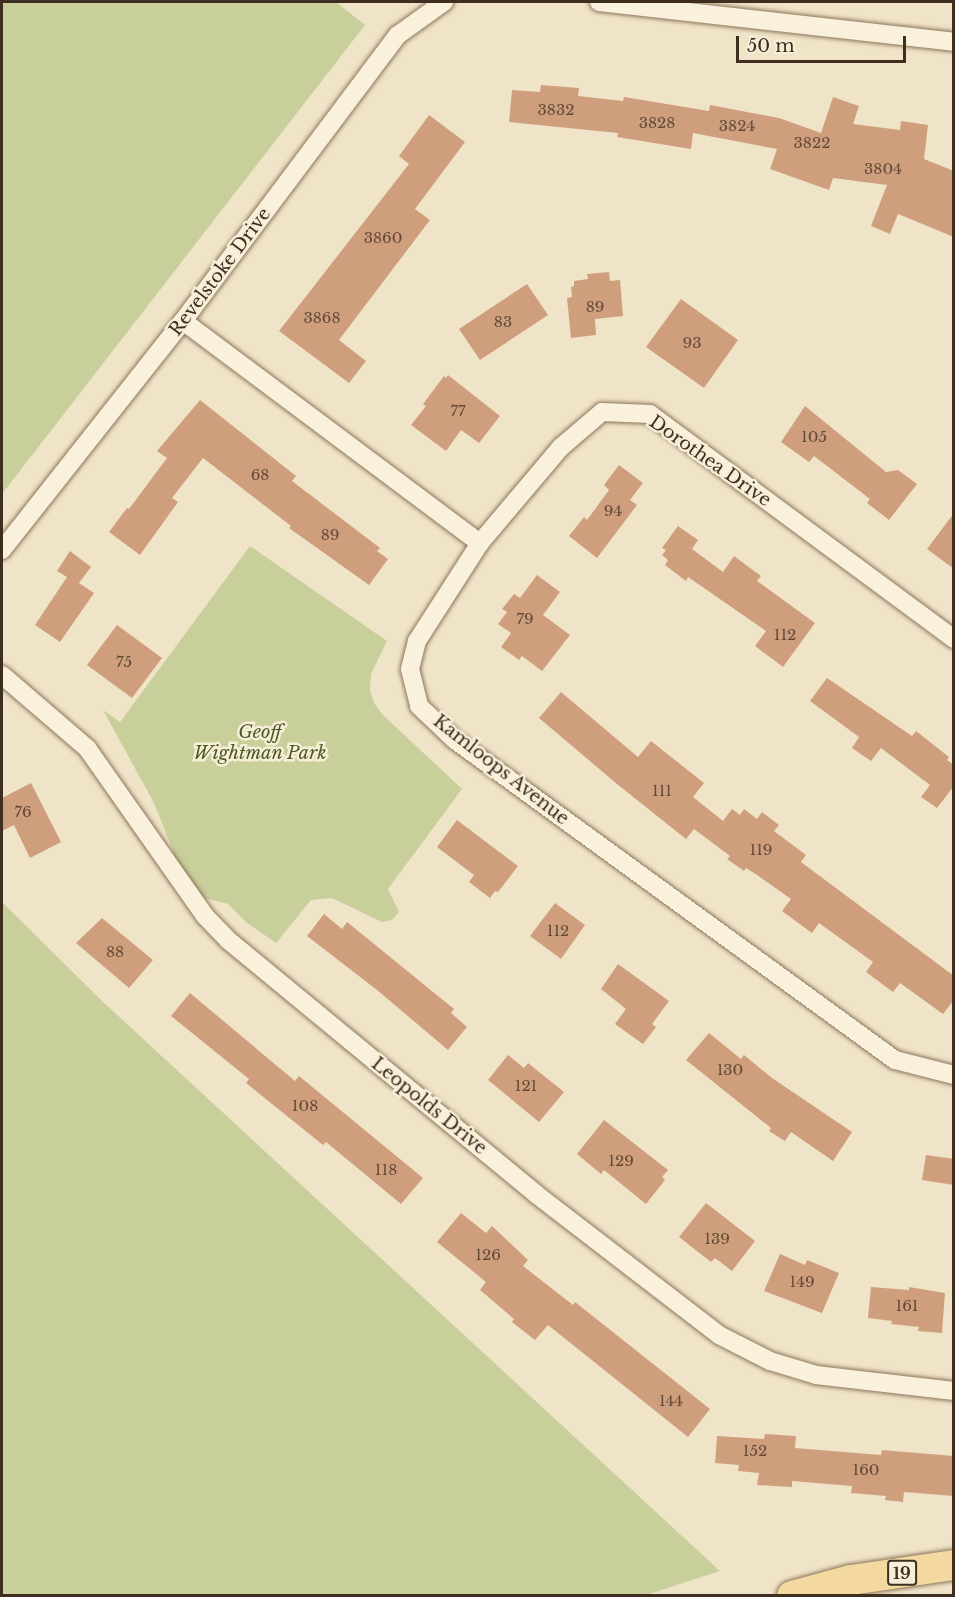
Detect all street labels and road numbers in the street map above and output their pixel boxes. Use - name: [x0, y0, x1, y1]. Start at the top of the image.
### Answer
- street label: Revelstoke Drive: [165, 204, 275, 340]
- street label: Dorothea Drive: [645, 411, 775, 511]
- street label: Kamloops Avenue: [429, 710, 573, 830]
- street label: Leopolds Drive: [367, 1053, 491, 1159]
- road number: 19: [887, 1560, 917, 1586]

